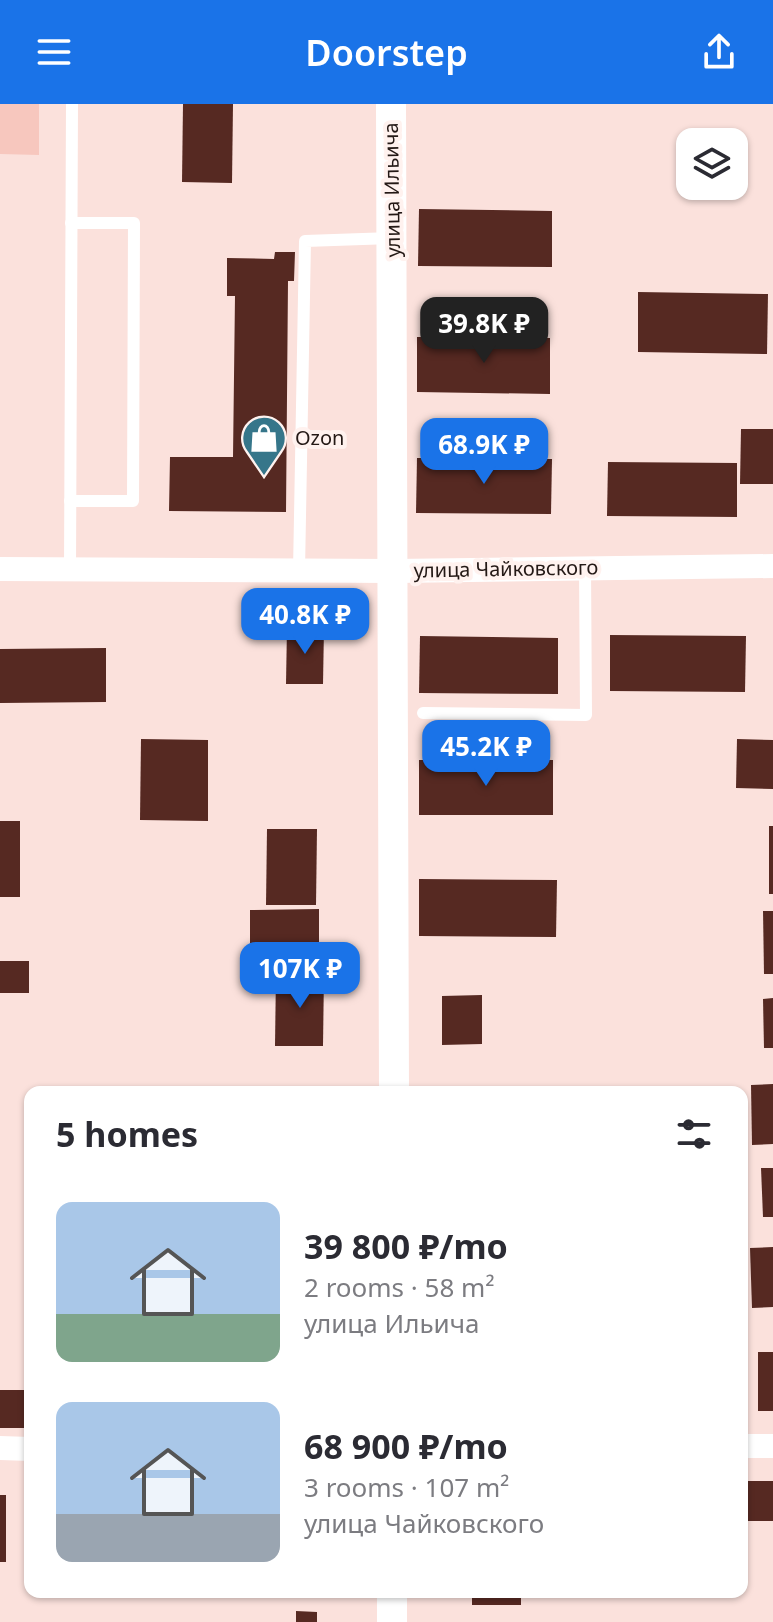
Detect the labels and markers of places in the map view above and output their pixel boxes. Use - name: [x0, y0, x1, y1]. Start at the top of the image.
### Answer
- pin: 39.8K ₽: [410, 297, 558, 365]
- shop icon: Ozon: [240, 414, 288, 477]
- pin: 68.9K ₽: [410, 418, 558, 486]
- place label: Ozon: [295, 424, 344, 451]
- pin: 40.8K ₽: [231, 588, 379, 656]
- pin: 45.2K ₽: [412, 720, 560, 788]
- pin: 107K ₽: [235, 942, 365, 1010]

